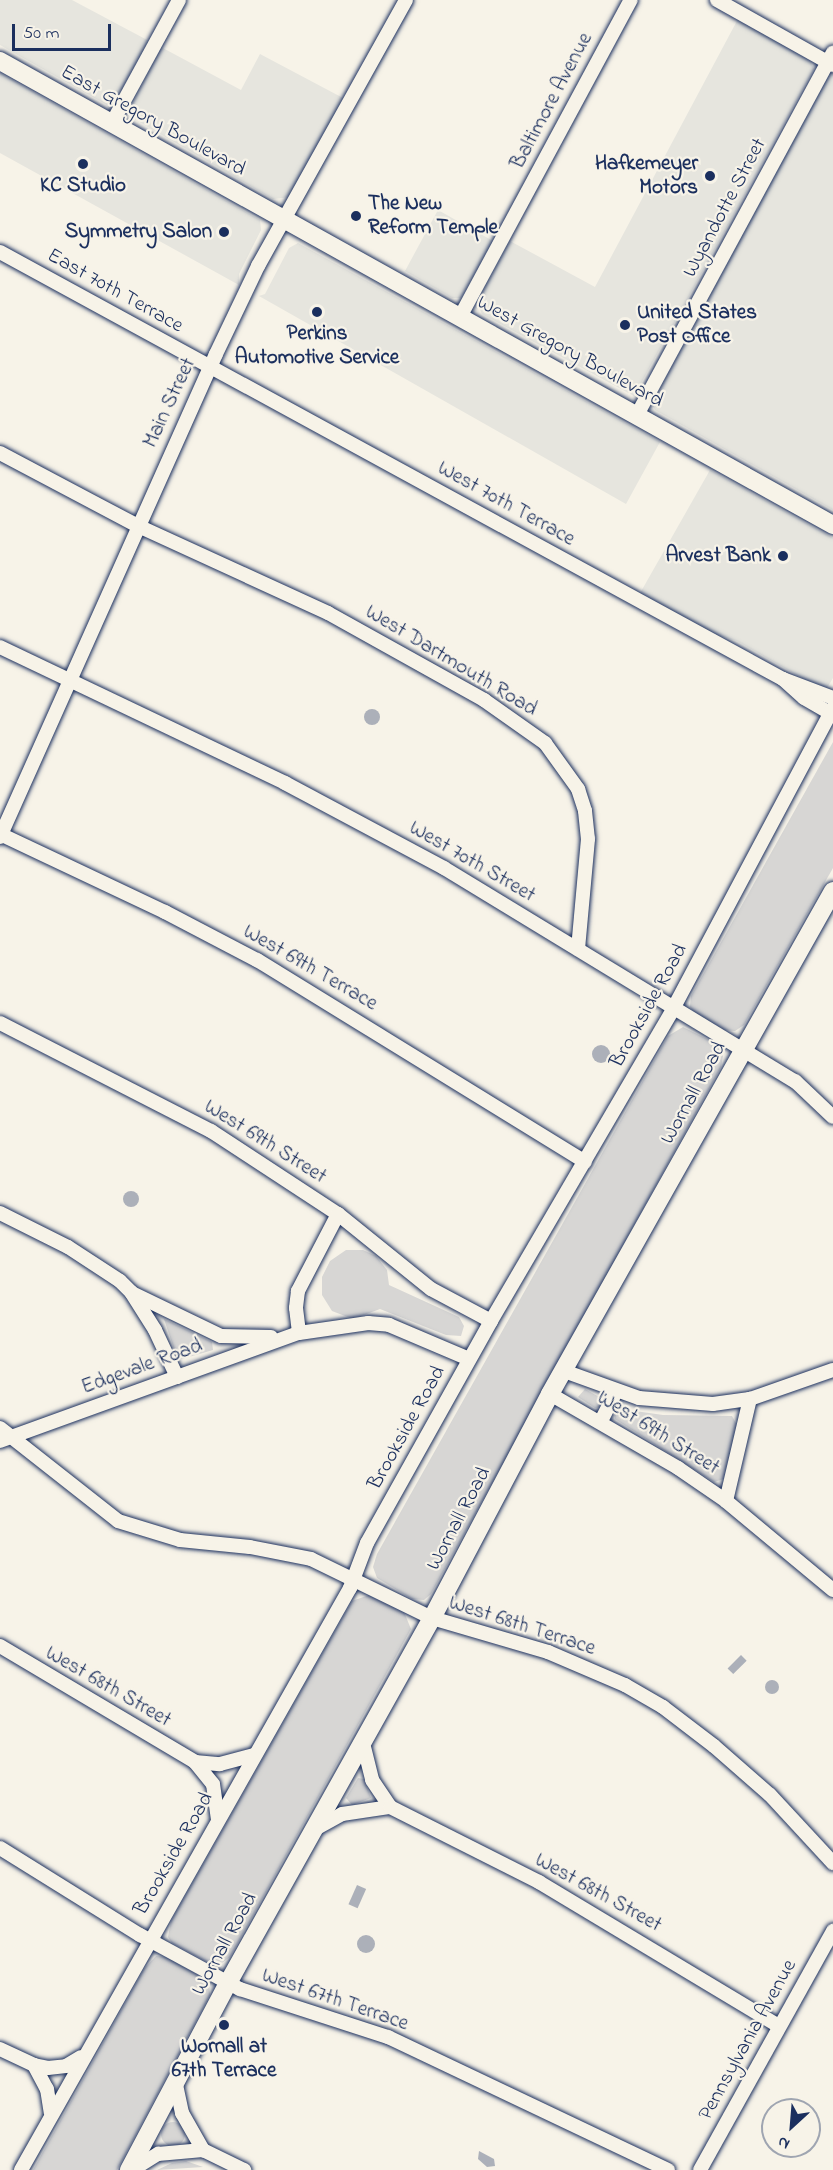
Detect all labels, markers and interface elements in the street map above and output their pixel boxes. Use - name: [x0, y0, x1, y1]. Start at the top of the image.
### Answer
- scale bar: [15, 12, 114, 50]
- text: 50 m: [23, 21, 60, 47]
- street label: Baltimore Avenue: [505, 28, 599, 174]
- street label: East Gregory Boulevard: [56, 60, 250, 182]
- street label: Wyandotte Street: [678, 134, 772, 282]
- place label: Hafkemeyer Motors: [595, 151, 698, 201]
- marker: KC Studio: [76, 157, 90, 171]
- marker: Hafkemeyer Motors: [703, 169, 717, 183]
- place label: KC Studio: [40, 173, 126, 199]
- place label: The New Reform Temple: [368, 191, 498, 241]
- marker: The New Reform Temple: [349, 209, 363, 223]
- place label: Symmetry Salon: [65, 219, 212, 245]
- marker: Symmetry Salon: [217, 225, 231, 239]
- street label: East 70th Terrace: [43, 243, 187, 339]
- street label: West Gregory Boulevard: [472, 290, 668, 414]
- place label: United States Post Office: [637, 300, 757, 350]
- marker: Perkins Automotive Service: [310, 305, 324, 319]
- marker: United States Post Office: [618, 318, 632, 332]
- place label: Perkins Automotive Service: [235, 321, 399, 371]
- street label: Main Street: [138, 354, 202, 452]
- street label: West 70th Terrace: [433, 456, 579, 552]
- place label: Arvest Bank: [665, 543, 771, 569]
- marker: Arvest Bank: [776, 549, 790, 563]
- street label: West Dartmouth Road: [360, 600, 542, 722]
- street label: West 70th Street: [404, 816, 540, 908]
- street label: West 69th Terrace: [238, 919, 382, 1017]
- street label: Brookside Road: [605, 940, 693, 1072]
- street label: Wornall Road: [655, 1037, 733, 1149]
- street label: West 69th Street: [199, 1094, 331, 1190]
- street label: Edgevale Road: [78, 1333, 206, 1401]
- street label: Brookside Road: [363, 1362, 451, 1494]
- street label: West 69th Street: [592, 1385, 724, 1481]
- street label: Wornall Road: [421, 1463, 497, 1575]
- street label: West 68th Terrace: [446, 1590, 598, 1662]
- street label: West 68th Street: [41, 1641, 175, 1733]
- street label: Brookside Road: [129, 1788, 219, 1920]
- street label: West 68th Street: [530, 1848, 666, 1938]
- street label: Wornall Road: [186, 1888, 264, 2000]
- street label: Pennsylvania Avenue: [693, 1955, 803, 2125]
- street label: West 67th Terrace: [258, 1963, 412, 2037]
- marker: Wornall at 67th Terrace: [217, 2018, 231, 2032]
- place label: Wornall at 67th Terrace: [172, 2034, 276, 2084]
- north arrow: [761, 2098, 821, 2158]
- text: N: [774, 2129, 794, 2156]

